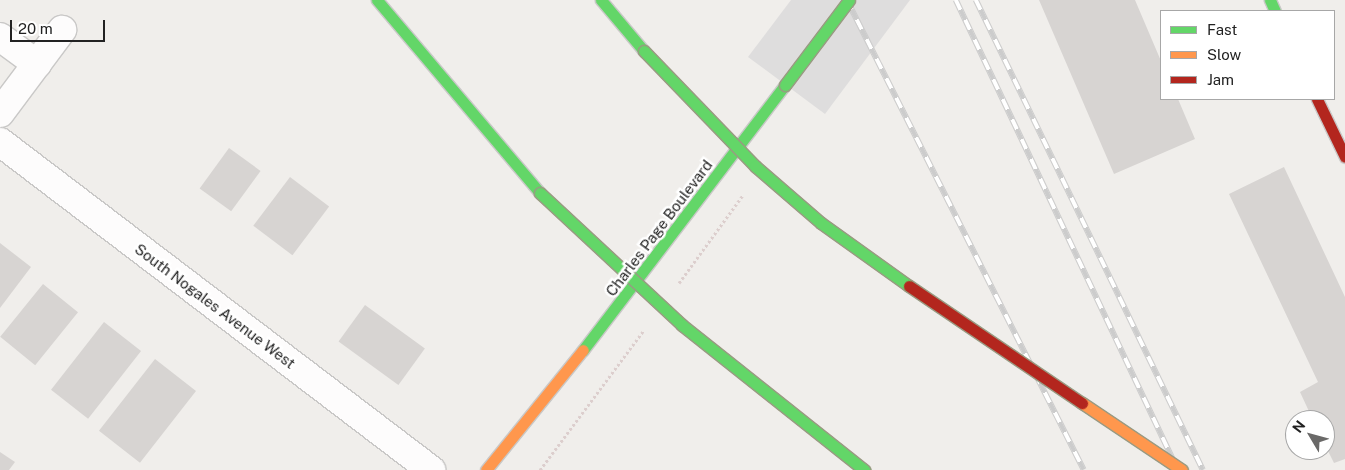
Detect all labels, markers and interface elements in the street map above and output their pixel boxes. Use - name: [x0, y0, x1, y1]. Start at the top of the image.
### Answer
- scale bar: [12, 10, 108, 42]
- legend: [1160, 10, 1335, 100]
- text: 20 m: [18, 20, 53, 37]
- text: Fast: [1207, 21, 1237, 38]
- text: Slow: [1207, 46, 1241, 63]
- text: Jam: [1207, 71, 1234, 88]
- street label: Charles Page Boulevard: [602, 156, 716, 300]
- street label: South Nogales Avenue West: [131, 240, 299, 372]
- north arrow: [1285, 410, 1335, 460]
- text: N: [1289, 417, 1308, 436]

